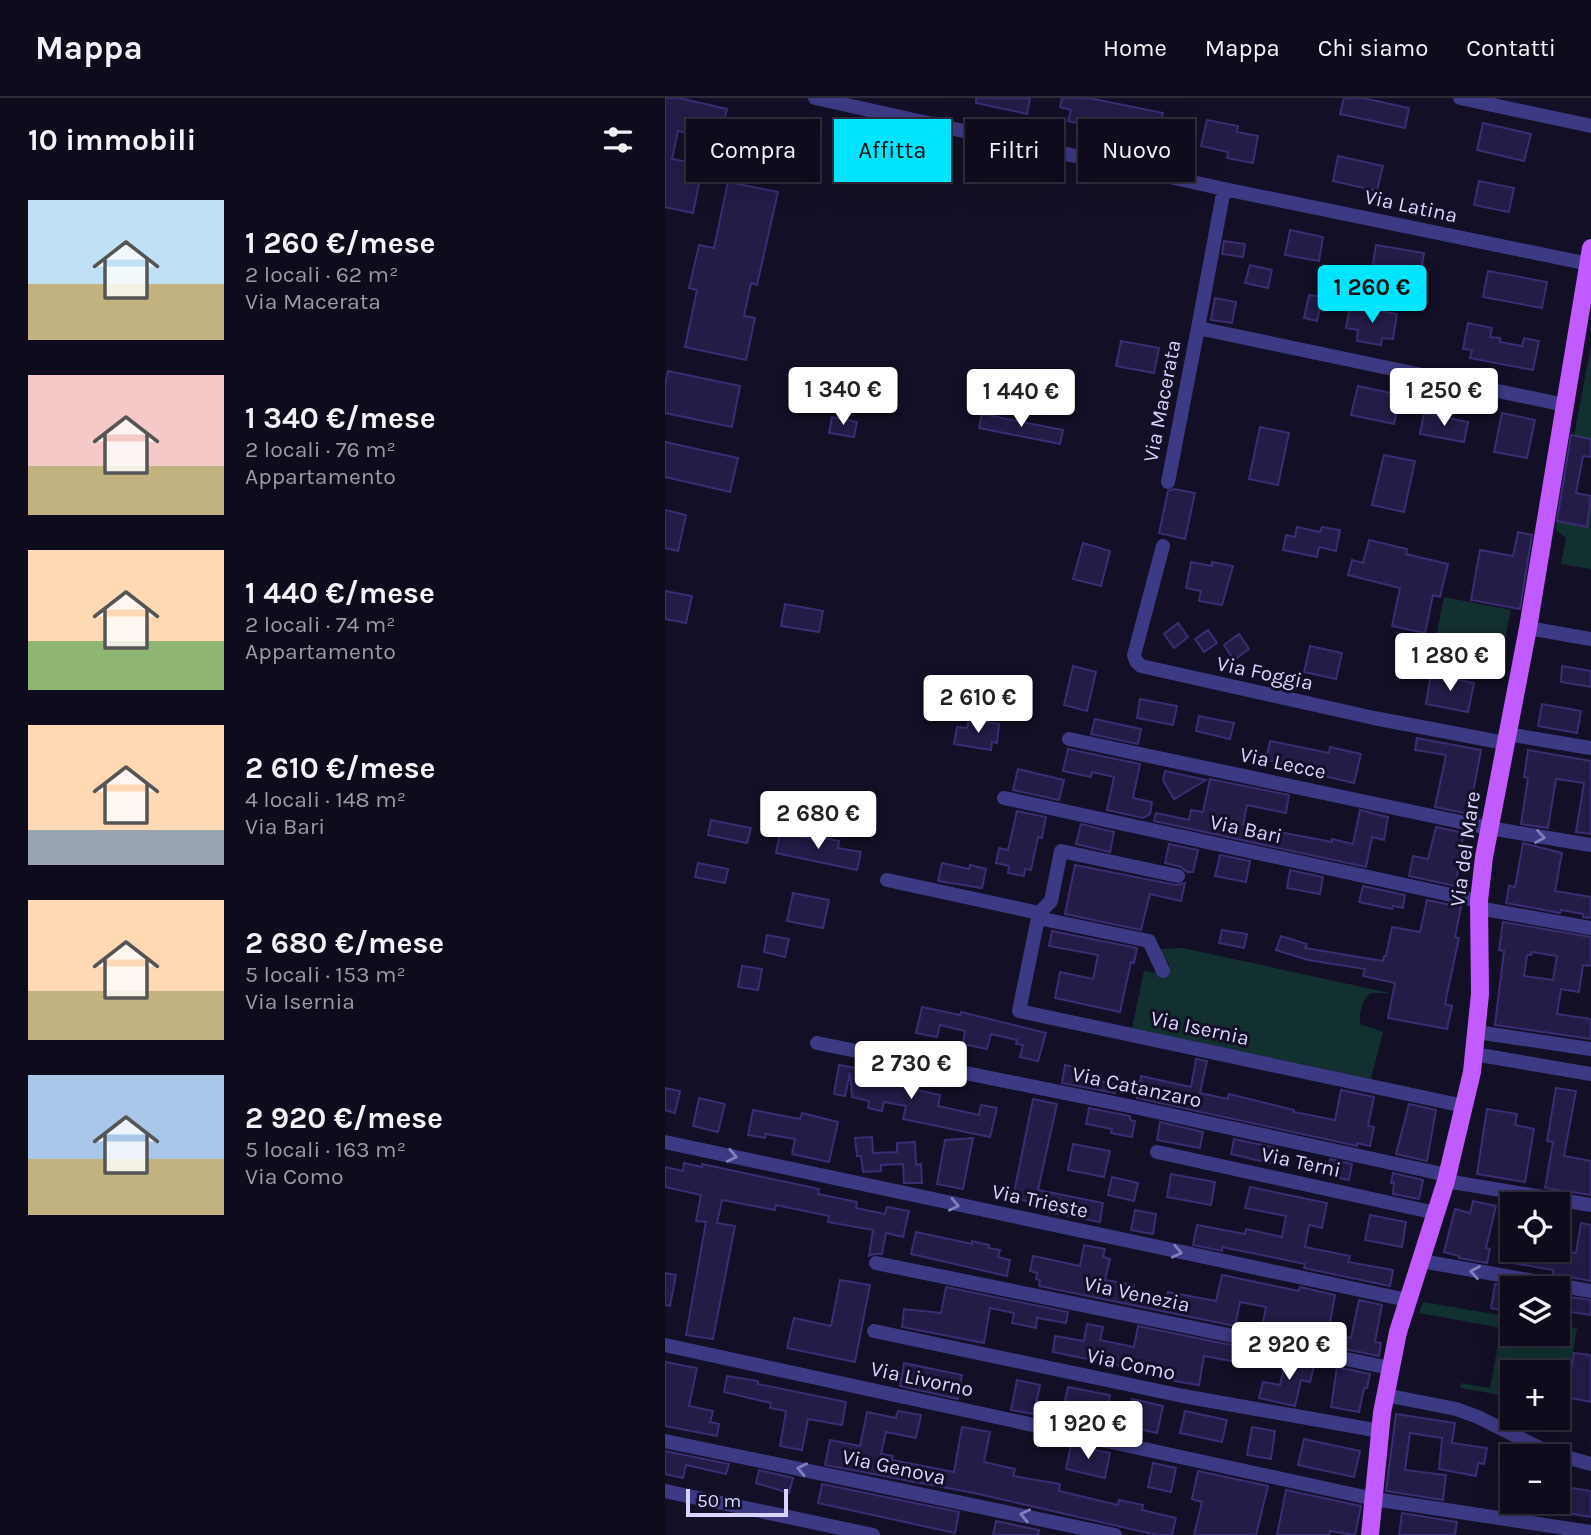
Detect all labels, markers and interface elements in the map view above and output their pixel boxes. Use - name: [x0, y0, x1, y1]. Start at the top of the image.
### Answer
- text: Mappa: [35, 29, 143, 67]
- text: Home: [1103, 34, 1167, 62]
- text: Mappa: [1205, 34, 1280, 62]
- text: Chi siamo: [1318, 34, 1428, 62]
- text: Contatti: [1466, 34, 1556, 62]
- chip: Compra: [686, 119, 820, 182]
- chip: Affitta: [834, 119, 951, 182]
- chip: Filtri: [965, 119, 1064, 182]
- chip: Nuovo: [1078, 119, 1195, 182]
- icon: filters: [599, 121, 637, 159]
- text: 10 immobili: [28, 122, 196, 158]
- street label: Via Latina: [1362, 184, 1460, 228]
- text: 1 260 €/mese: [245, 225, 435, 261]
- icon: home: [84, 228, 168, 312]
- text: 2 locali · 62 m²: [245, 261, 398, 288]
- pin: 1 260 €: [1307, 266, 1437, 325]
- text: 1 260 €: [1334, 274, 1410, 301]
- text: Via Macerata: [245, 288, 381, 315]
- street label: Via Macerata: [1138, 338, 1186, 464]
- pin: 1 340 €: [778, 368, 908, 427]
- pin: 1 250 €: [1379, 368, 1509, 428]
- pin: 1 440 €: [956, 370, 1086, 429]
- text: 1 340 €: [805, 376, 881, 403]
- text: 1 250 €: [1406, 377, 1482, 404]
- text: 1 440 €: [983, 378, 1059, 405]
- text: 1 340 €/mese: [245, 400, 436, 436]
- icon: home: [84, 403, 168, 487]
- text: 2 locali · 76 m²: [245, 436, 396, 463]
- text: Appartamento: [245, 463, 396, 490]
- text: 1 440 €/mese: [245, 575, 435, 611]
- icon: home: [84, 578, 168, 662]
- text: 2 locali · 74 m²: [245, 611, 396, 638]
- pin: 1 280 €: [1385, 634, 1515, 693]
- text: Appartamento: [245, 638, 396, 665]
- text: 1 280 €: [1411, 642, 1489, 669]
- street label: Via Foggia: [1215, 651, 1315, 695]
- pin: 2 610 €: [913, 676, 1043, 735]
- text: 2 610 €: [940, 684, 1016, 711]
- street label: Via Lecce: [1238, 742, 1328, 784]
- text: 2 610 €/mese: [245, 750, 435, 786]
- icon: home: [84, 753, 168, 837]
- text: 4 locali · 148 m²: [245, 786, 406, 813]
- street label: Via del Mare: [1445, 790, 1485, 908]
- pin: 2 680 €: [753, 792, 883, 851]
- text: 2 680 €: [776, 800, 860, 827]
- street label: Via Bari: [1208, 810, 1284, 848]
- text: Via Bari: [245, 813, 325, 840]
- one-way arrow: [1534, 829, 1546, 844]
- text: 2 680 €/mese: [245, 925, 444, 961]
- icon: home: [84, 928, 168, 1012]
- text: 5 locali · 153 m²: [245, 961, 406, 988]
- text: Via Isernia: [245, 988, 355, 1015]
- street label: Via Isernia: [1148, 1006, 1252, 1050]
- pin: 2 730 €: [846, 1042, 976, 1101]
- text: 2 730 €: [871, 1050, 951, 1077]
- street label: Via Catanzaro: [1070, 1062, 1204, 1112]
- text: 2 920 €/mese: [245, 1100, 443, 1136]
- icon: home: [84, 1103, 168, 1187]
- text: 5 locali · 163 m²: [245, 1136, 406, 1163]
- street label: Via Terni: [1259, 1142, 1343, 1182]
- one-way arrow: [726, 1148, 738, 1163]
- text: Via Como: [245, 1163, 344, 1190]
- street label: Via Trieste: [990, 1179, 1090, 1223]
- map controls: [1500, 1192, 1570, 1514]
- button: locate: [1500, 1192, 1570, 1262]
- one-way arrow: [948, 1196, 960, 1211]
- one-way arrow: [1171, 1243, 1183, 1258]
- one-way arrow: [1469, 1265, 1481, 1280]
- street label: Via Venezia: [1082, 1271, 1192, 1317]
- button: layers: [1500, 1276, 1570, 1346]
- pin: 2 920 €: [1224, 1322, 1354, 1382]
- text: 2 920 €: [1248, 1331, 1330, 1358]
- street label: Via Como: [1084, 1343, 1178, 1385]
- street label: Via Livorno: [868, 1356, 976, 1402]
- button: +: [1500, 1360, 1570, 1430]
- pin: 1 920 €: [1023, 1402, 1153, 1461]
- text: 1 920 €: [1050, 1410, 1126, 1437]
- street label: Via Genova: [840, 1444, 948, 1490]
- button: −: [1500, 1444, 1570, 1514]
- one-way arrow: [796, 1462, 808, 1477]
- scale bar: [686, 1486, 787, 1518]
- text: 50 m: [697, 1490, 741, 1512]
- one-way arrow: [1019, 1509, 1031, 1524]

